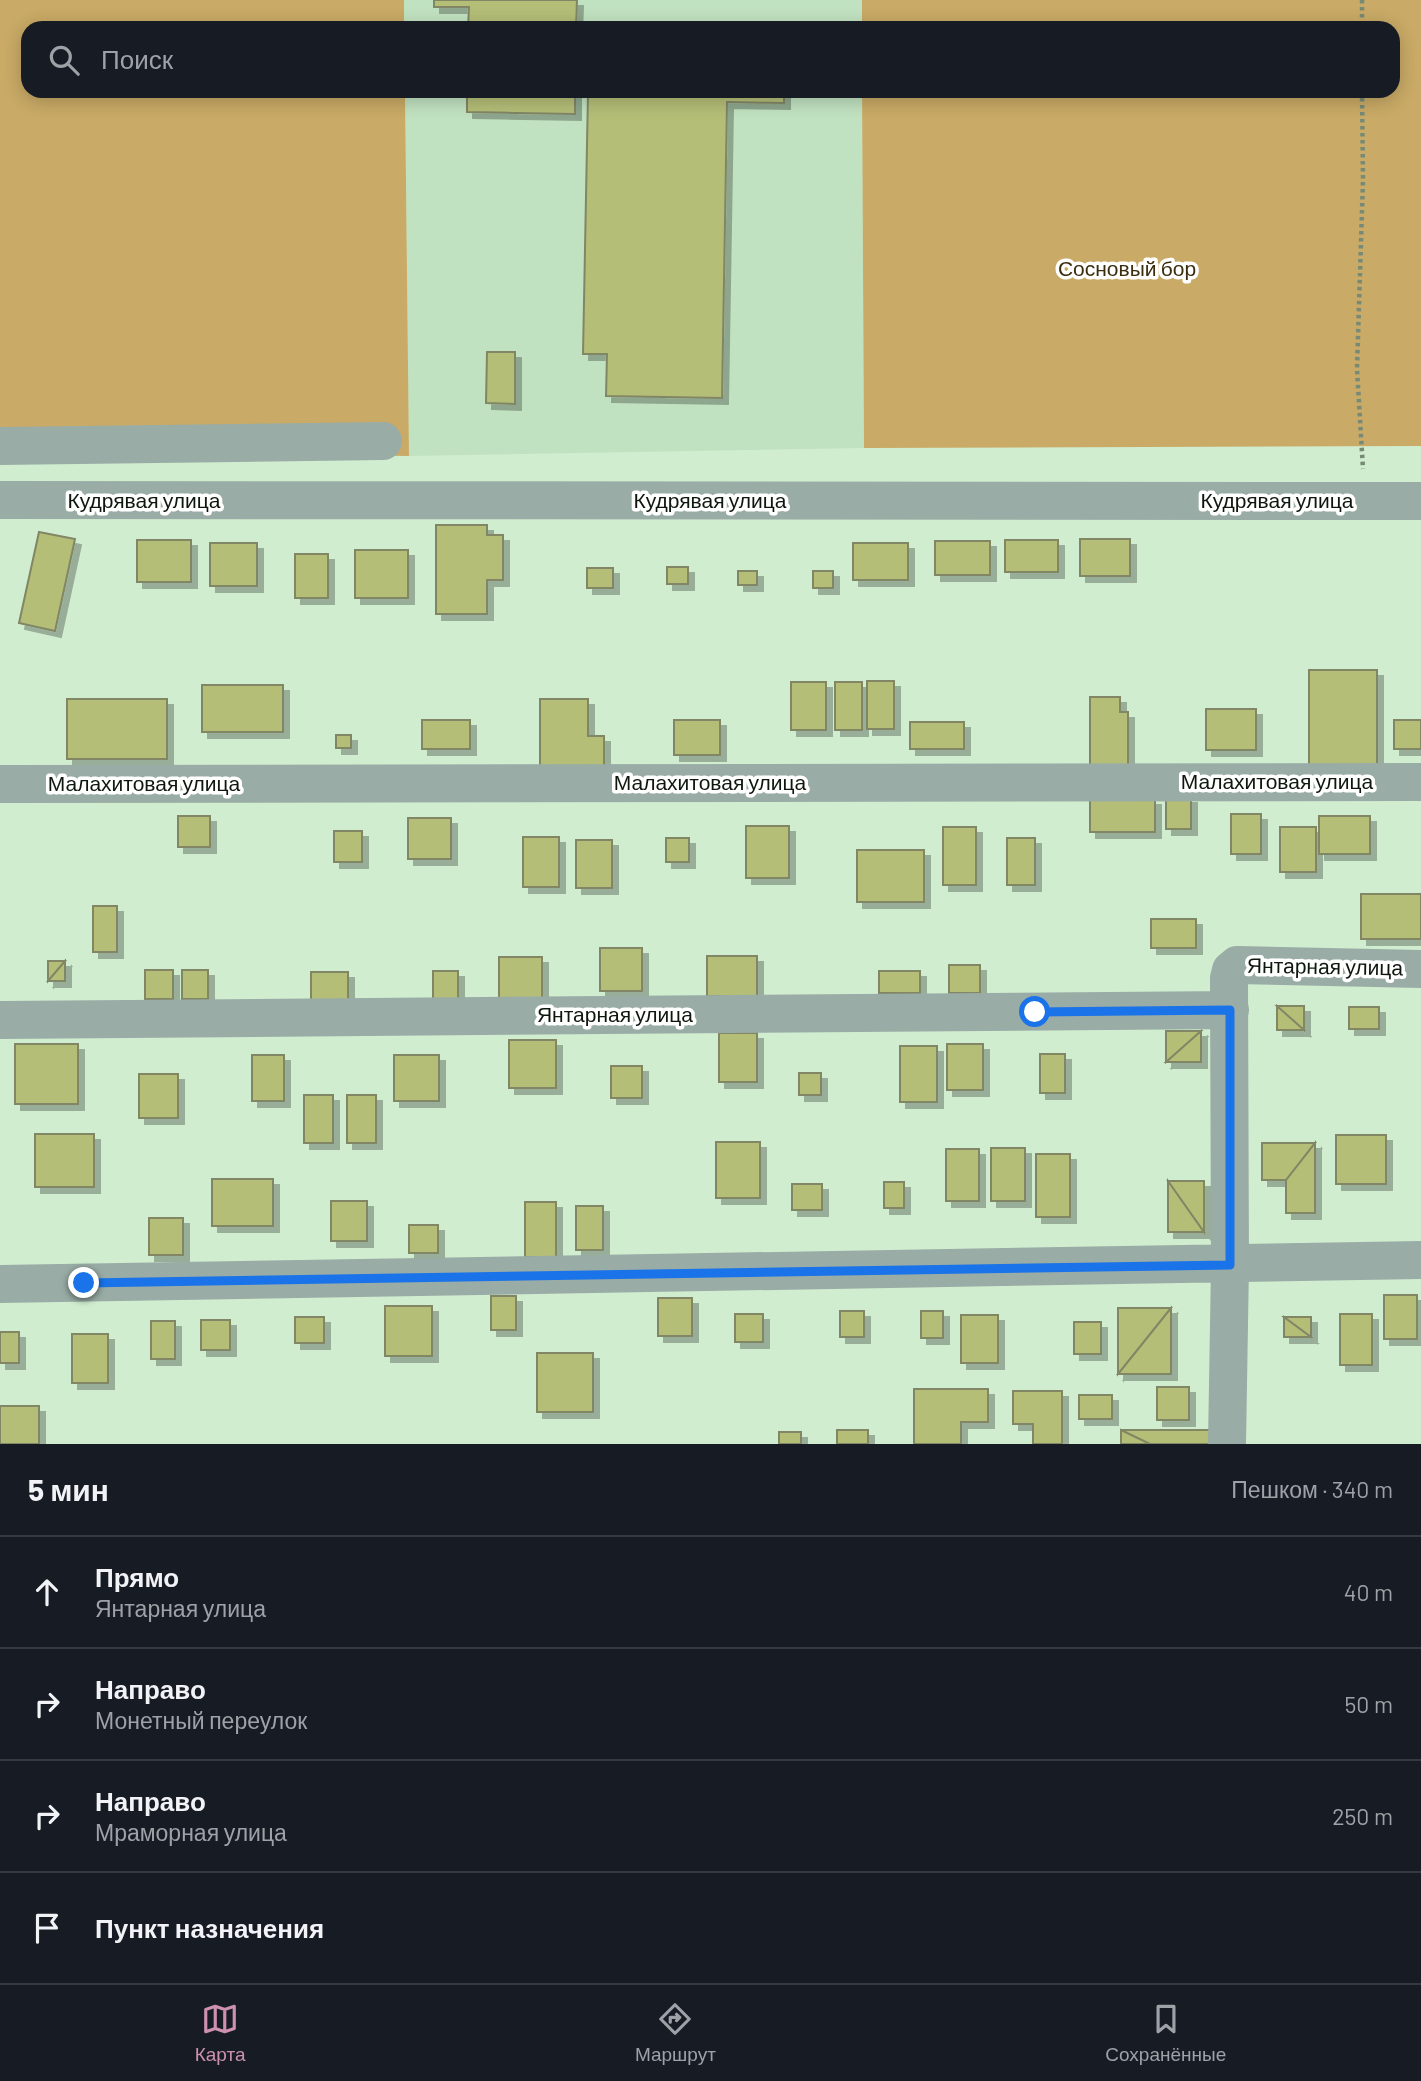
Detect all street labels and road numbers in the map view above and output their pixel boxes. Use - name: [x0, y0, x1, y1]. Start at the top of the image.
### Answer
- street label: Кудрявая улица: [67, 487, 221, 512]
- street label: Кудрявая улица: [633, 487, 787, 512]
- street label: Кудрявая улица: [1200, 487, 1354, 512]
- street label: Малахитовая улица: [1181, 768, 1374, 793]
- street label: Малахитовая улица: [614, 769, 807, 794]
- street label: Малахитовая улица: [48, 770, 241, 795]
- street label: Янтарная улица: [1247, 952, 1404, 979]
- street label: Янтарная улица: [537, 1001, 693, 1026]

